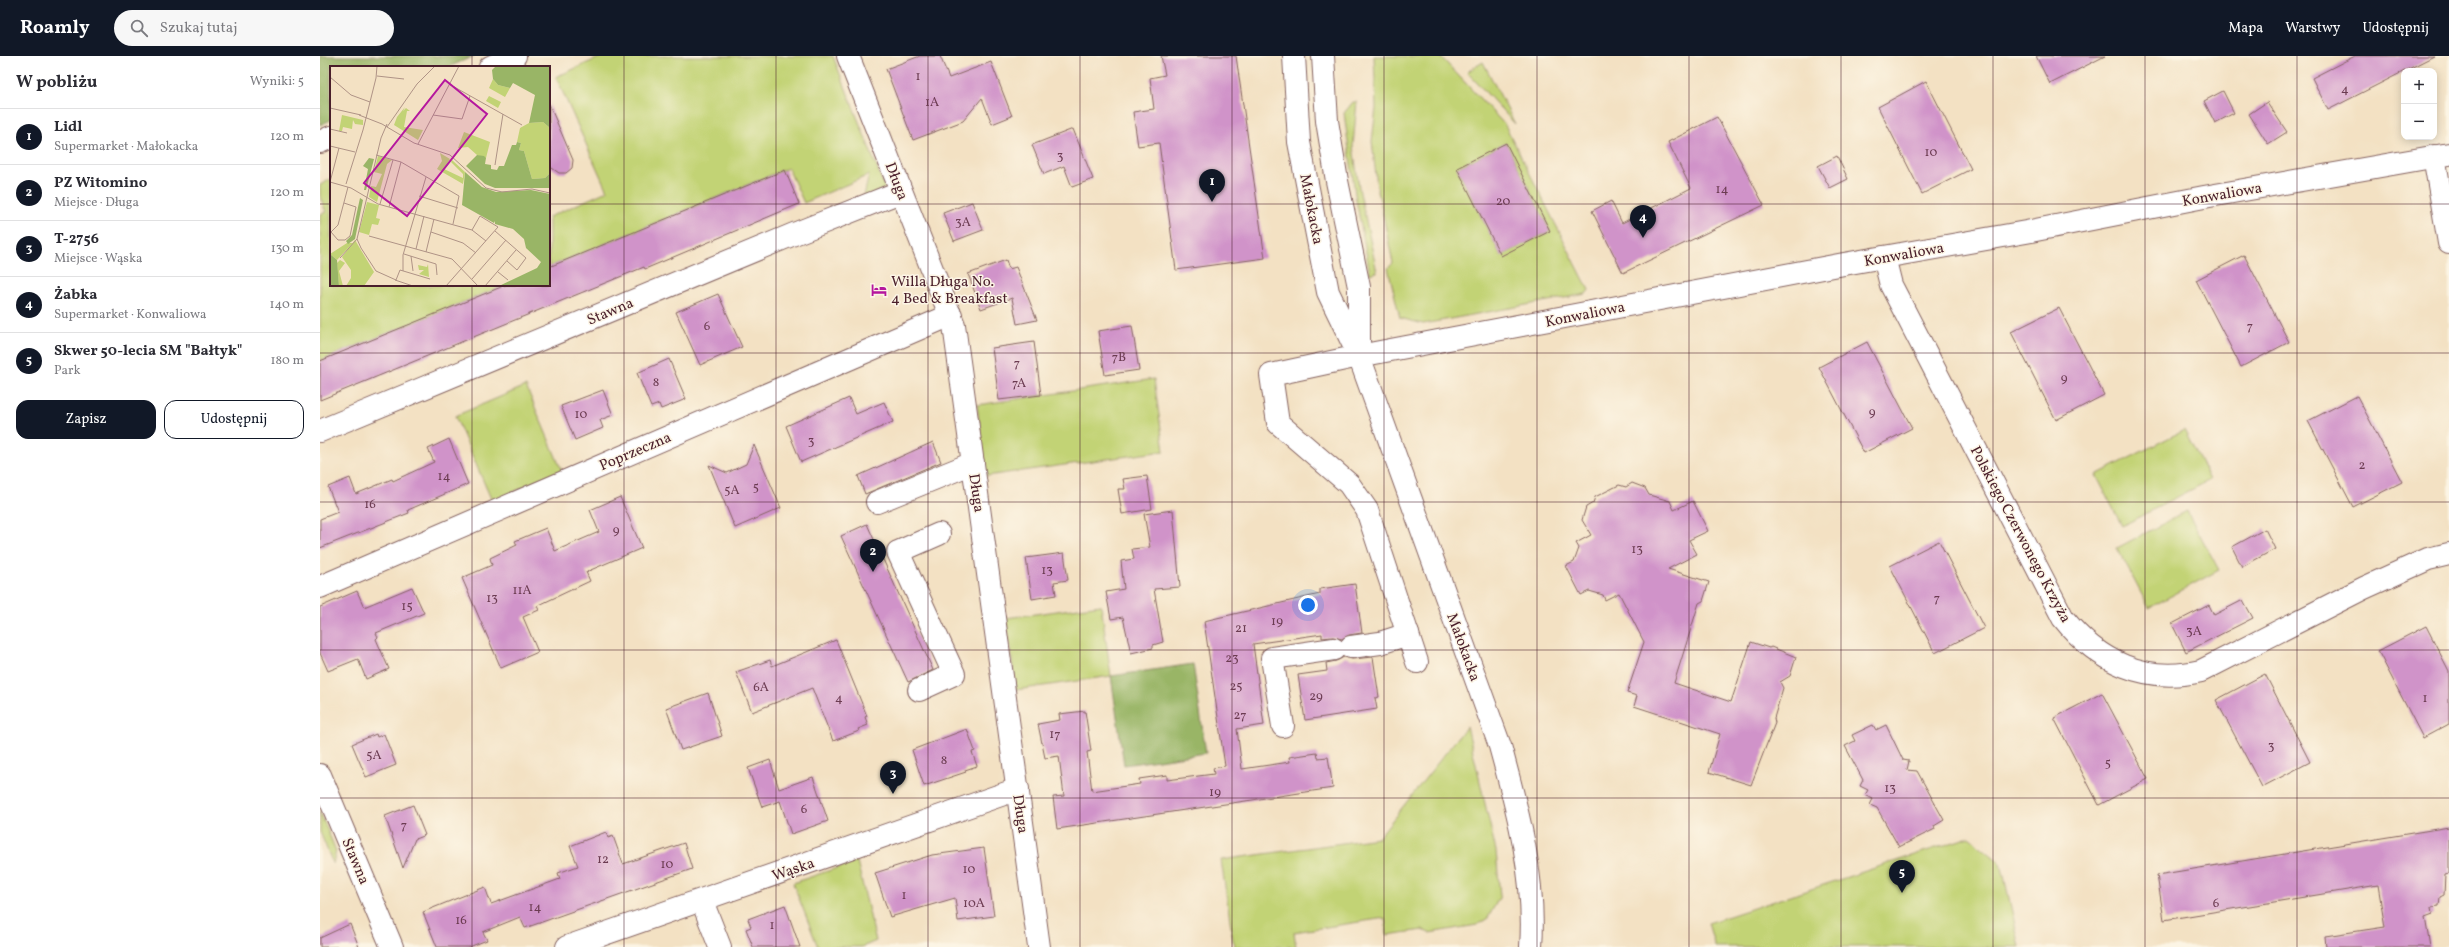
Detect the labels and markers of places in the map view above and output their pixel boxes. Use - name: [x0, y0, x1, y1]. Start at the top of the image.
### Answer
- pin: 1: [1199, 169, 1225, 202]
- pin: 4: [1630, 205, 1656, 238]
- place label: Willa Długa No. 4 Bed & Breakfast: [891, 272, 1008, 310]
- hotel icon: Willa Długa No. 4 Bed & Breakfast: [870, 281, 888, 299]
- pin: 2: [860, 539, 886, 572]
- pin: 3: [880, 761, 906, 794]
- pin: 5: [1889, 860, 1915, 893]

